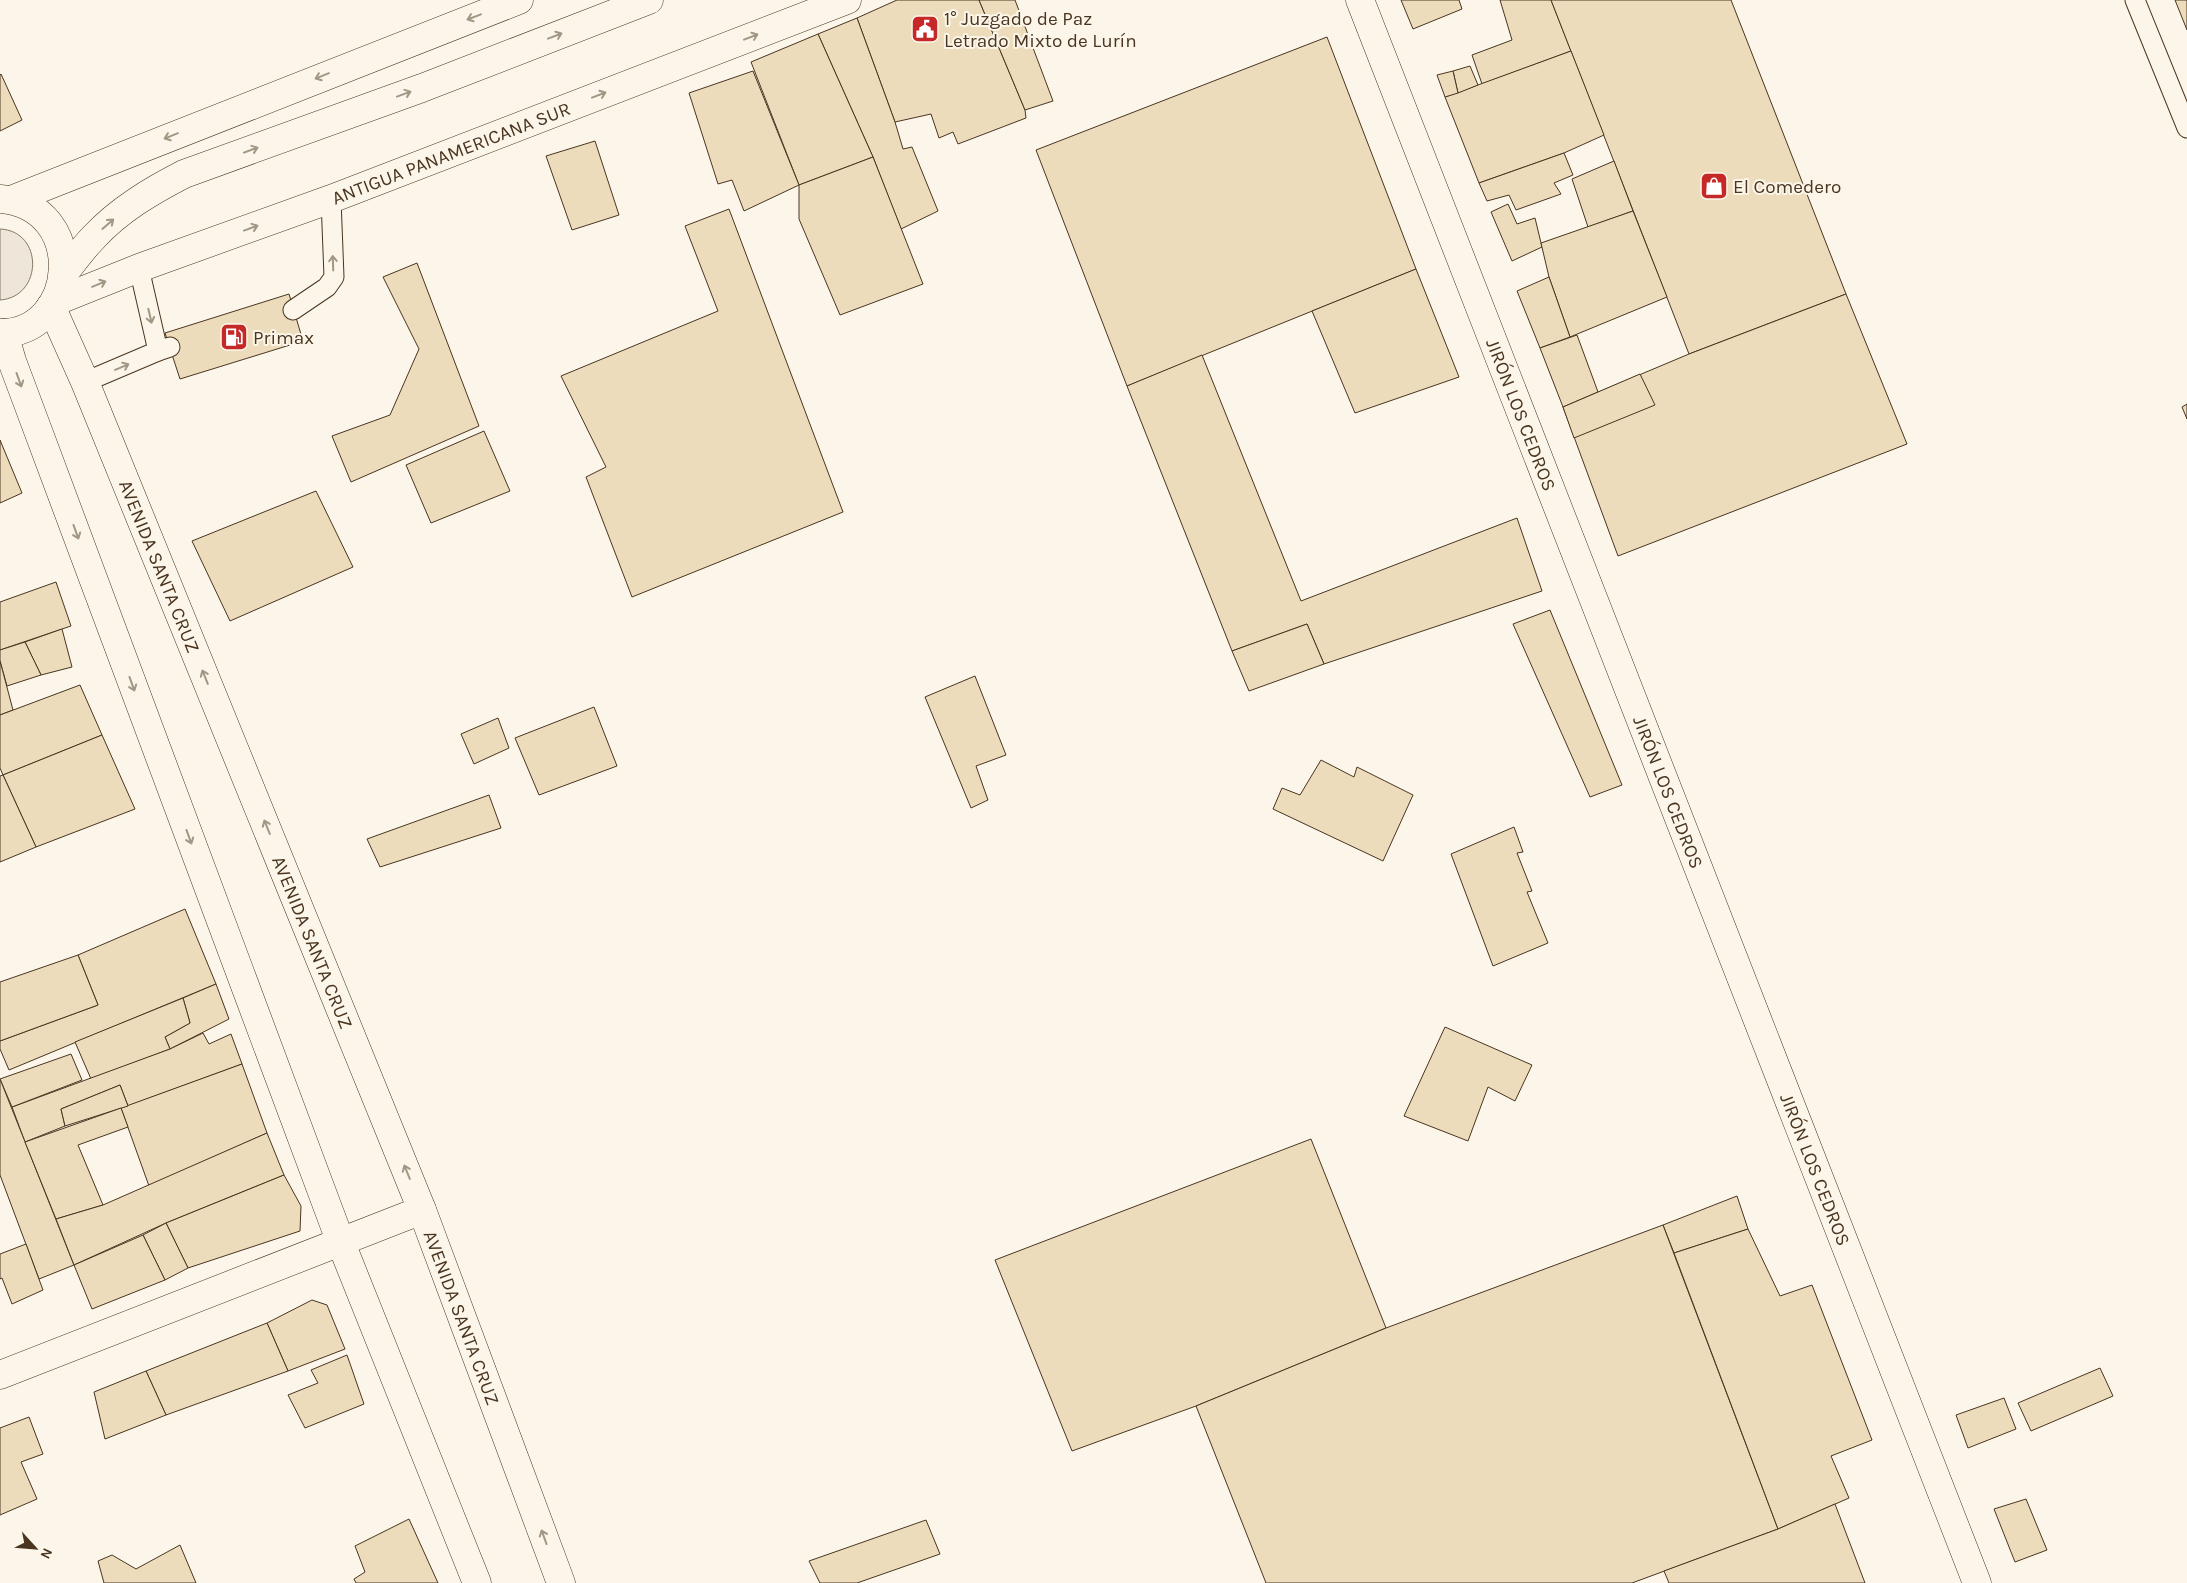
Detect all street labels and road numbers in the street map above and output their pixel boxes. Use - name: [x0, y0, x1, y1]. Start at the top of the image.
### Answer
- street label: ANTIGUA PANAMERICANA SUR: [329, 98, 574, 210]
- street label: JIRÓN LOS CEDROS: [1481, 336, 1560, 494]
- street label: AVENIDA SANTA CRUZ: [114, 477, 204, 656]
- street label: JIRÓN LOS CEDROS: [1628, 713, 1707, 872]
- street label: AVENIDA SANTA CRUZ: [267, 853, 357, 1032]
- street label: JIRÓN LOS CEDROS: [1775, 1090, 1854, 1249]
- street label: AVENIDA SANTA CRUZ: [419, 1228, 504, 1408]

